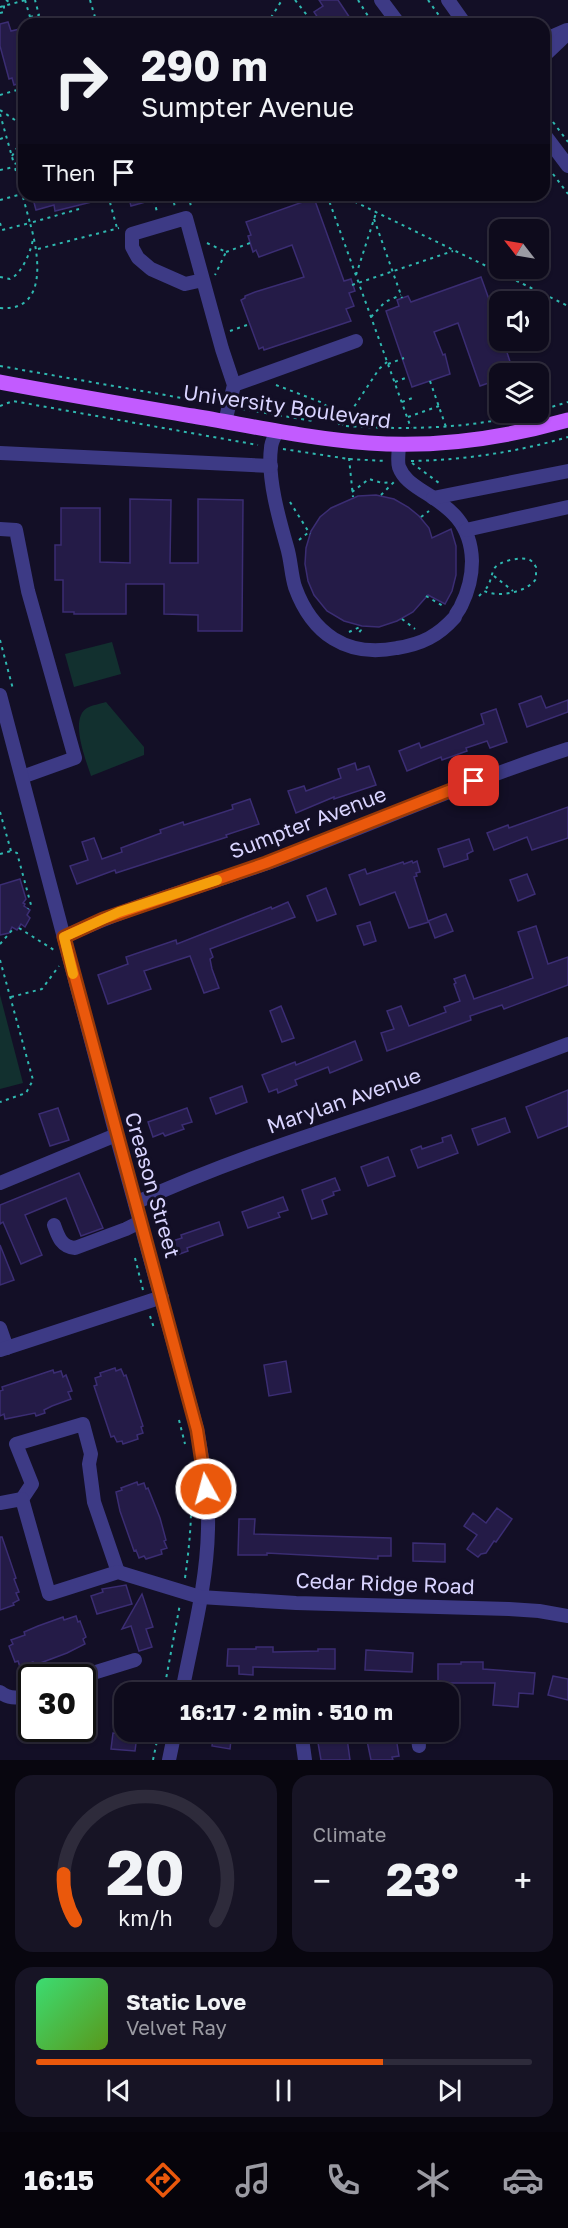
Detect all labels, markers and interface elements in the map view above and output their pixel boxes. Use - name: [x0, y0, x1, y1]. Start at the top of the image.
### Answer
- text: 290 m: [141, 40, 268, 90]
- icon: right: [42, 42, 120, 120]
- text: Sumpter Avenue: [141, 91, 354, 123]
- icon: arrive: [107, 156, 140, 189]
- text: Then: [42, 159, 95, 186]
- north arrow: [489, 219, 549, 279]
- map controls: [489, 219, 549, 423]
- button: sound: [489, 291, 549, 351]
- button: layers: [489, 363, 549, 423]
- street label: University Boulevard: [181, 379, 393, 433]
- pin: [448, 755, 499, 806]
- icon: arrive: [457, 764, 490, 797]
- street label: Sumpter Avenue: [226, 780, 390, 864]
- street label: Marylan Avenue: [263, 1061, 424, 1139]
- street label: Creason Street: [120, 1109, 186, 1261]
- position arrow: [174, 1457, 238, 1521]
- street label: Cedar Ridge Road: [295, 1567, 475, 1599]
- speed limit sign: 30: [18, 1664, 96, 1742]
- text: 16:17 · 2 min · 510 m: [180, 1698, 393, 1725]
- text: Climate: [313, 1822, 386, 1846]
- text: 20: [106, 1834, 185, 1909]
- text: 23°: [386, 1852, 458, 1906]
- text: −: [313, 1861, 331, 1900]
- text: +: [514, 1861, 532, 1900]
- text: km/h: [118, 1905, 173, 1931]
- text: Static Love: [126, 1988, 246, 2015]
- text: Velvet Ray: [126, 2015, 227, 2039]
- icon: previous: [102, 2074, 135, 2107]
- icon: pause: [267, 2074, 300, 2107]
- icon: next: [433, 2074, 466, 2107]
- icon: directions: [142, 2159, 184, 2201]
- icon: music: [232, 2159, 274, 2201]
- icon: phone: [322, 2159, 364, 2201]
- icon: climate: [412, 2159, 454, 2201]
- icon: car: [502, 2159, 544, 2201]
- text: 16:15: [24, 2164, 94, 2196]

